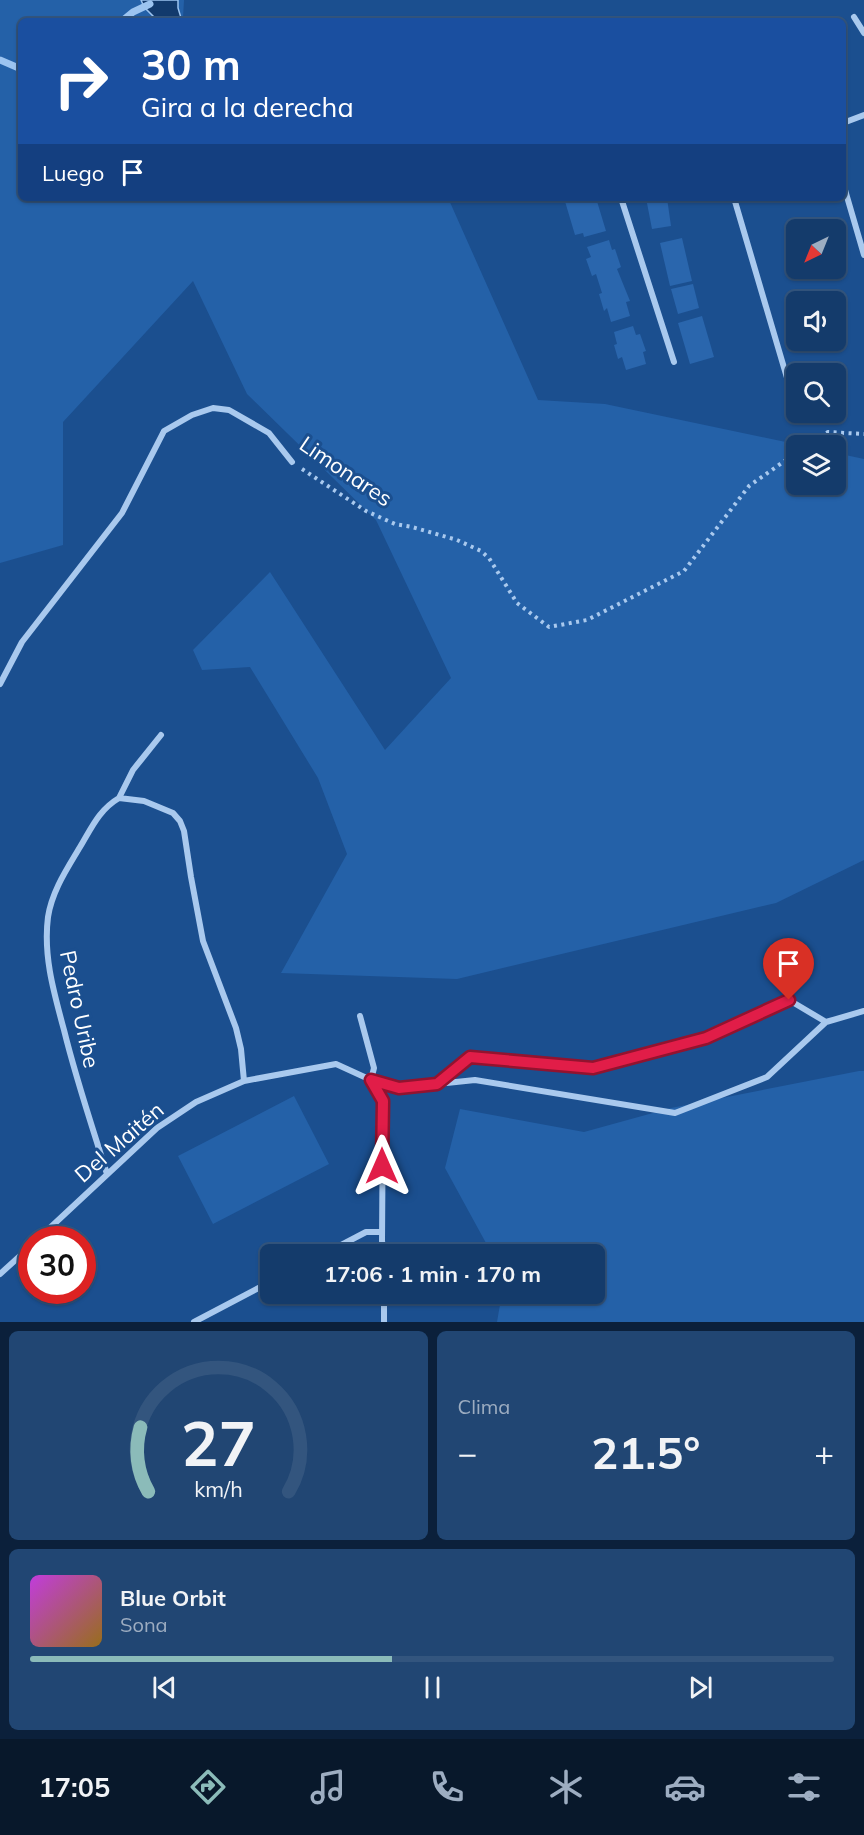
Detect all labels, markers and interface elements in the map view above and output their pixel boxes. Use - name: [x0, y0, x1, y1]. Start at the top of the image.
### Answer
- text: 30 m: [141, 38, 241, 91]
- icon: right: [42, 42, 120, 120]
- text: Gira a la derecha: [141, 90, 354, 124]
- icon: arrive: [116, 156, 149, 189]
- text: Luego: [42, 159, 104, 187]
- north arrow: [786, 219, 846, 279]
- map controls: [786, 219, 846, 495]
- button: sound: [786, 291, 846, 351]
- button: search: [786, 363, 846, 423]
- street label: Limonares: [294, 430, 398, 512]
- button: layers: [786, 435, 846, 495]
- pin: [763, 938, 814, 1000]
- icon: arrive: [772, 947, 805, 980]
- street label: Pedro Uribe: [54, 948, 106, 1070]
- street label: Del Maitén: [69, 1096, 169, 1188]
- position arrow: [350, 1134, 414, 1198]
- speed limit sign: 30: [18, 1226, 96, 1304]
- text: 17:06 · 1 min · 170 m: [324, 1260, 541, 1288]
- text: Clima: [458, 1394, 510, 1419]
- text: 27: [181, 1403, 256, 1482]
- text: 21.5°: [591, 1424, 700, 1480]
- text: −: [458, 1432, 477, 1473]
- text: +: [814, 1432, 834, 1473]
- text: km/h: [194, 1476, 242, 1503]
- text: Blue Orbit: [120, 1584, 226, 1612]
- text: Sona: [120, 1612, 168, 1637]
- icon: previous: [148, 1671, 181, 1704]
- icon: pause: [416, 1671, 449, 1704]
- icon: next: [684, 1671, 717, 1704]
- icon: directions: [187, 1766, 229, 1808]
- icon: music: [307, 1766, 349, 1808]
- icon: phone: [426, 1766, 468, 1808]
- icon: climate: [545, 1766, 587, 1808]
- icon: car: [664, 1766, 706, 1808]
- icon: filters: [783, 1766, 825, 1808]
- text: 17:05: [39, 1770, 110, 1804]

